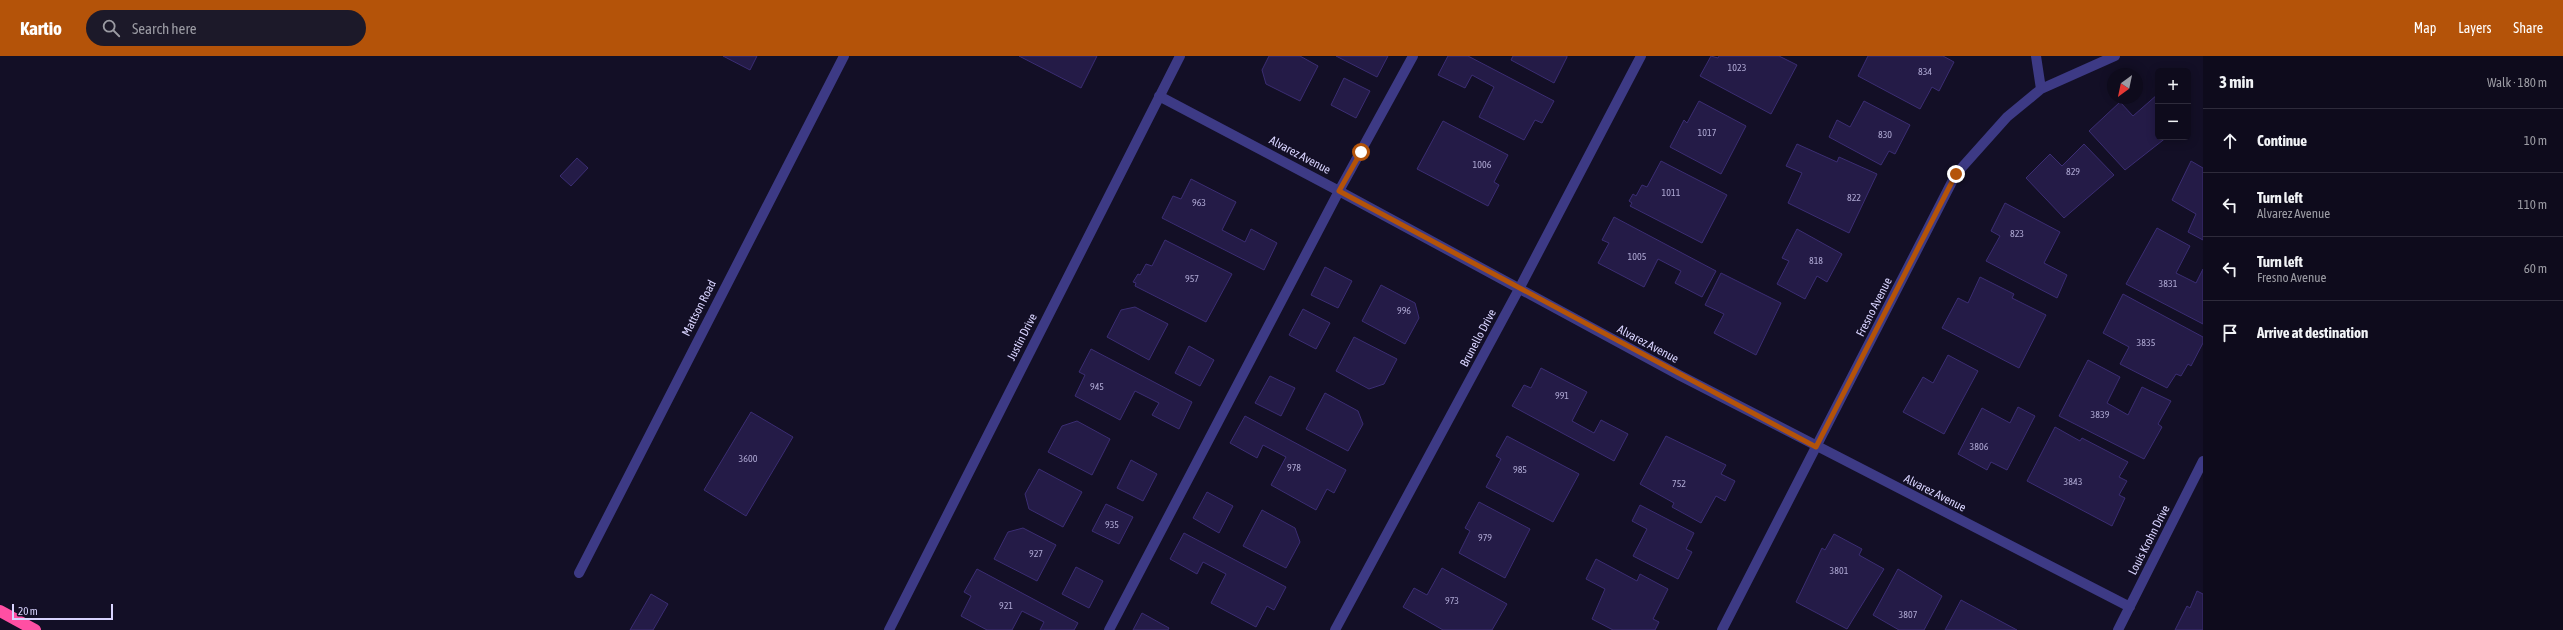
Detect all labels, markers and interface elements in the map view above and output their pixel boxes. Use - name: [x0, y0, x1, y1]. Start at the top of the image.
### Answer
- search box: [86, 10, 366, 46]
- text: Kartio: [20, 17, 62, 39]
- icon: search: [100, 17, 122, 39]
- text: Search here: [132, 20, 197, 37]
- text: Map: [2414, 20, 2436, 36]
- text: Layers: [2458, 20, 2491, 36]
- text: Share: [2513, 20, 2543, 36]
- house number: 1023: [1728, 62, 1747, 73]
- house number: 834: [1918, 66, 1932, 77]
- north arrow: [2107, 68, 2143, 104]
- map controls: [2155, 68, 2191, 140]
- button: +: [2155, 68, 2191, 104]
- text: 3 min: [2219, 72, 2254, 92]
- text: Walk · 180 m: [2487, 75, 2547, 90]
- button: −: [2155, 104, 2191, 140]
- house number: 1017: [1698, 127, 1717, 138]
- house number: 830: [1878, 129, 1892, 140]
- icon: ahead: [2219, 130, 2241, 152]
- text: Continue: [2257, 132, 2307, 149]
- street label: Alvarez Avenue: [1267, 133, 1333, 177]
- text: 10 m: [2524, 133, 2547, 148]
- route start: [1352, 143, 1370, 161]
- house number: 1006: [1473, 159, 1492, 170]
- route end: [1947, 165, 1965, 183]
- house number: 829: [2066, 166, 2080, 177]
- house number: 1011: [1662, 187, 1681, 198]
- text: Turn left: [2257, 189, 2303, 206]
- house number: 822: [1847, 192, 1861, 203]
- icon: left: [2219, 194, 2241, 216]
- house number: 963: [1192, 197, 1206, 208]
- text: 110 m: [2518, 197, 2547, 212]
- text: Alvarez Avenue: [2257, 206, 2330, 221]
- house number: 823: [2010, 228, 2024, 239]
- house number: 1005: [1628, 251, 1647, 262]
- text: Turn left: [2257, 253, 2303, 270]
- house number: 818: [1809, 255, 1823, 266]
- icon: left: [2219, 258, 2241, 280]
- text: 60 m: [2524, 261, 2547, 276]
- text: Fresno Avenue: [2257, 270, 2327, 285]
- house number: 957: [1185, 273, 1199, 284]
- street label: Fresno Avenue: [1853, 275, 1895, 339]
- street label: Mattson Road: [679, 278, 719, 338]
- house number: 3831: [2159, 278, 2178, 289]
- house number: 996: [1397, 305, 1411, 316]
- street label: Brunello Drive: [1457, 307, 1499, 369]
- street label: Justin Drive: [1004, 311, 1040, 363]
- street label: Alvarez Avenue: [1615, 322, 1681, 366]
- icon: arrive: [2219, 322, 2241, 344]
- text: Arrive at destination: [2257, 324, 2368, 341]
- house number: 3835: [2137, 337, 2156, 348]
- house number: 945: [1090, 381, 1104, 392]
- house number: 991: [1555, 390, 1569, 401]
- house number: 3839: [2091, 409, 2110, 420]
- house number: 3806: [1970, 441, 1989, 452]
- house number: 3600: [739, 453, 758, 464]
- house number: 978: [1287, 462, 1301, 473]
- house number: 985: [1513, 464, 1527, 475]
- street label: Alvarez Avenue: [1902, 471, 1968, 515]
- house number: 3843: [2064, 476, 2083, 487]
- house number: 752: [1672, 478, 1686, 489]
- street label: Louis Krohn Drive: [2125, 503, 2173, 577]
- house number: 935: [1105, 519, 1119, 530]
- house number: 979: [1478, 532, 1492, 543]
- house number: 927: [1029, 548, 1043, 559]
- house number: 3801: [1830, 565, 1849, 576]
- house number: 973: [1445, 595, 1459, 606]
- house number: 921: [999, 600, 1013, 611]
- scale bar: [12, 602, 113, 621]
- text: 20 m: [18, 605, 38, 617]
- house number: 3807: [1899, 609, 1918, 620]

